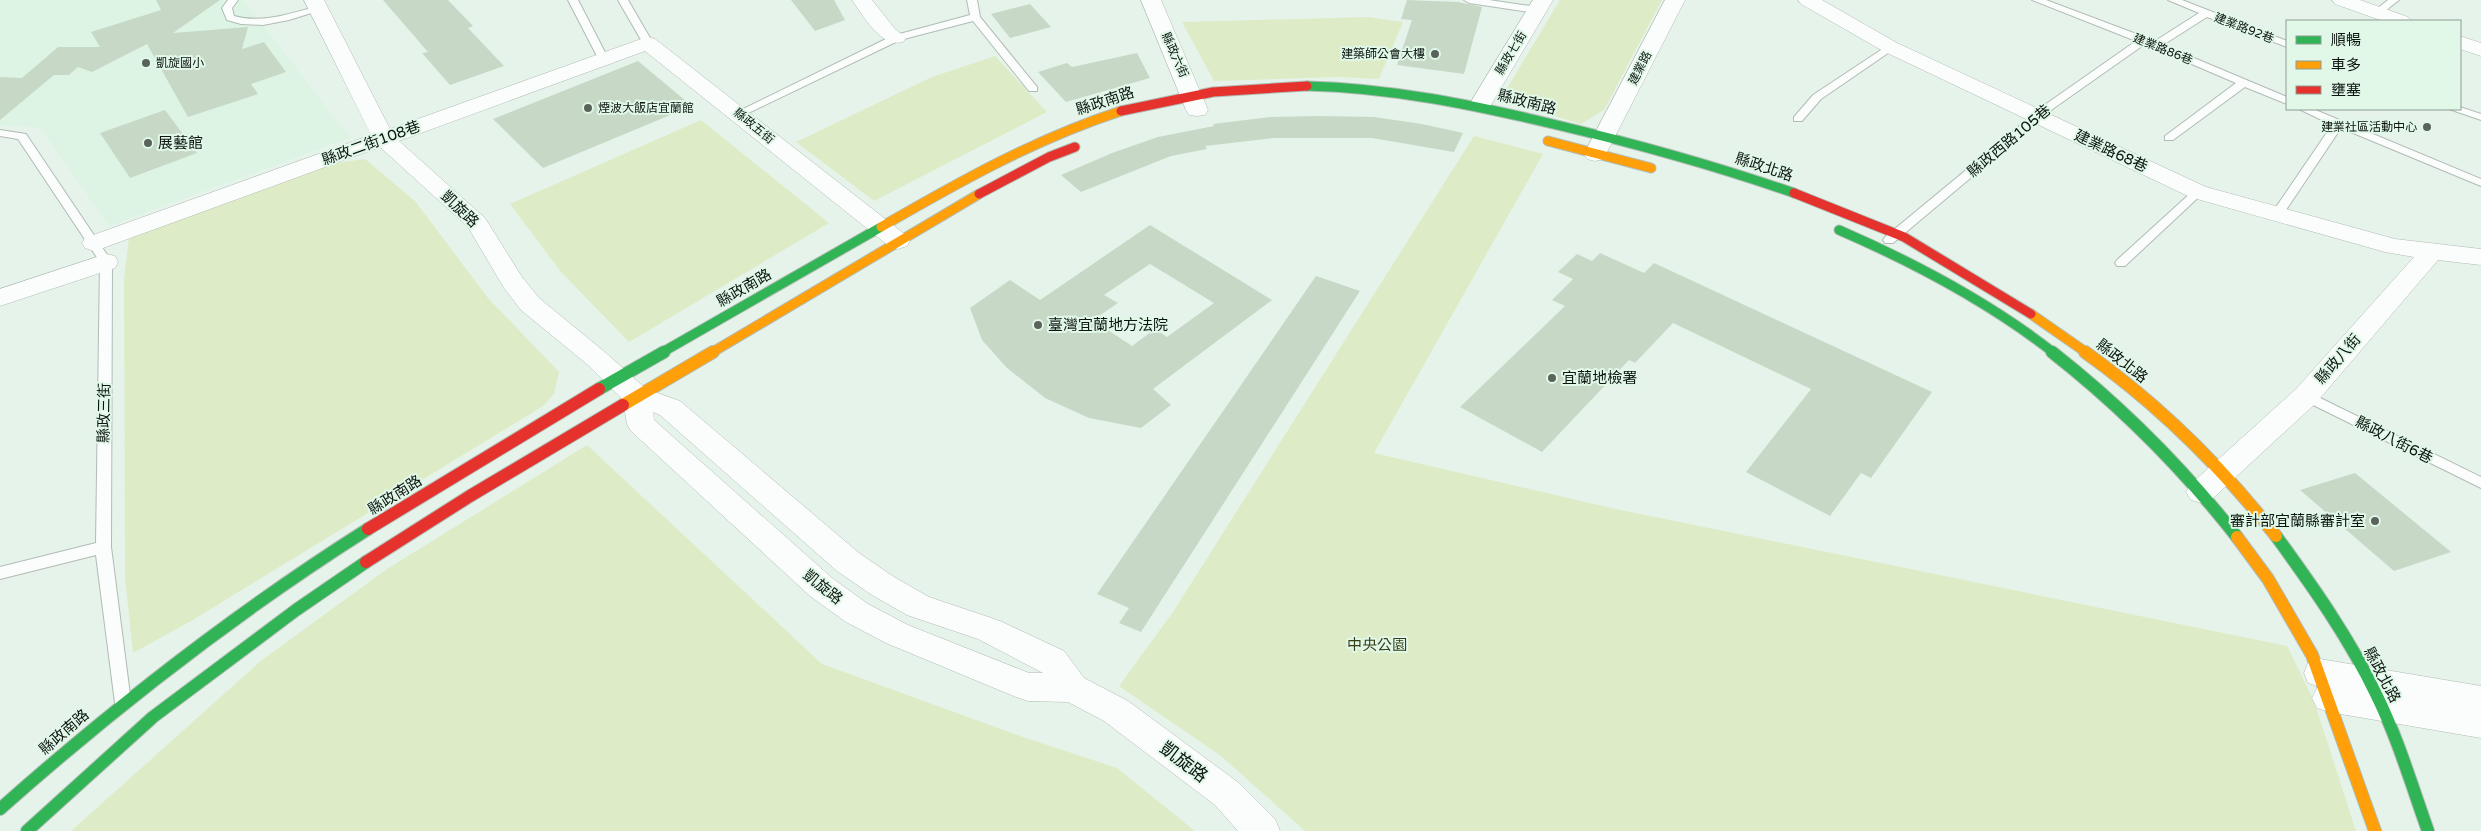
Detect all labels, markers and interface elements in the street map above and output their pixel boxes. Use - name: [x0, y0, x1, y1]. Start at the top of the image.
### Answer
- street label: 建業路92巷: [2212, 10, 2276, 46]
- legend: [2286, 20, 2461, 110]
- street label: 縣政七街: [1493, 29, 1529, 77]
- street label: 縣政六街: [1159, 30, 1191, 80]
- street label: 建業路86巷: [2131, 31, 2195, 67]
- text: 順暢: [2331, 31, 2361, 49]
- place label: 建築師公會大樓: [1341, 47, 1425, 61]
- marker: 建築師公會大樓: [1429, 48, 1441, 60]
- street label: 建業路: [1626, 49, 1654, 87]
- place label: 凱旋國小: [156, 56, 204, 70]
- text: 車多: [2331, 56, 2361, 74]
- marker: 凱旋國小: [140, 57, 152, 69]
- text: 壅塞: [2331, 81, 2361, 99]
- street label: 縣政南路: [1074, 83, 1136, 119]
- street label: 縣政南路: [1496, 86, 1558, 118]
- place label: 煙波大飯店宜蘭館: [598, 101, 694, 115]
- street label: 縣政西路105巷: [1964, 101, 2054, 181]
- marker: 煙波大飯店宜蘭館: [582, 102, 594, 114]
- street label: 縣政五街: [731, 105, 777, 147]
- street label: 縣政二街108巷: [319, 117, 423, 169]
- place label: 建業社區活動中心: [2321, 120, 2417, 134]
- marker: 建業社區活動中心: [2421, 121, 2433, 133]
- street label: 建業路68巷: [2071, 126, 2151, 176]
- place label: 展藝館: [158, 134, 203, 152]
- marker: 展藝館: [142, 137, 154, 149]
- street label: 縣政北路: [1733, 149, 1795, 185]
- street label: 凱旋路: [438, 187, 482, 231]
- street label: 縣政南路: [714, 265, 774, 311]
- place label: 臺灣宜蘭地方法院: [1048, 316, 1168, 334]
- marker: 臺灣宜蘭地方法院: [1032, 319, 1044, 331]
- street label: 縣政八街: [2312, 330, 2364, 388]
- street label: 縣政北路: [2093, 335, 2151, 387]
- place label: 宜蘭地檢署: [1562, 369, 1637, 387]
- marker: 宜蘭地檢署: [1546, 372, 1558, 384]
- street label: 縣政三街: [94, 383, 114, 443]
- street label: 縣政八街6巷: [2352, 413, 2436, 467]
- street label: 縣政南路: [365, 471, 425, 519]
- place label: 審計部宜蘭縣審計室: [2230, 512, 2365, 530]
- marker: 審計部宜蘭縣審計室: [2369, 515, 2381, 527]
- street label: 凱旋路: [800, 566, 846, 608]
- park label: 中央公園: [1347, 636, 1407, 654]
- street label: 縣政北路: [2360, 644, 2404, 706]
- street label: 縣政南路: [35, 706, 93, 758]
- street label: 凱旋路: [1156, 737, 1212, 787]

